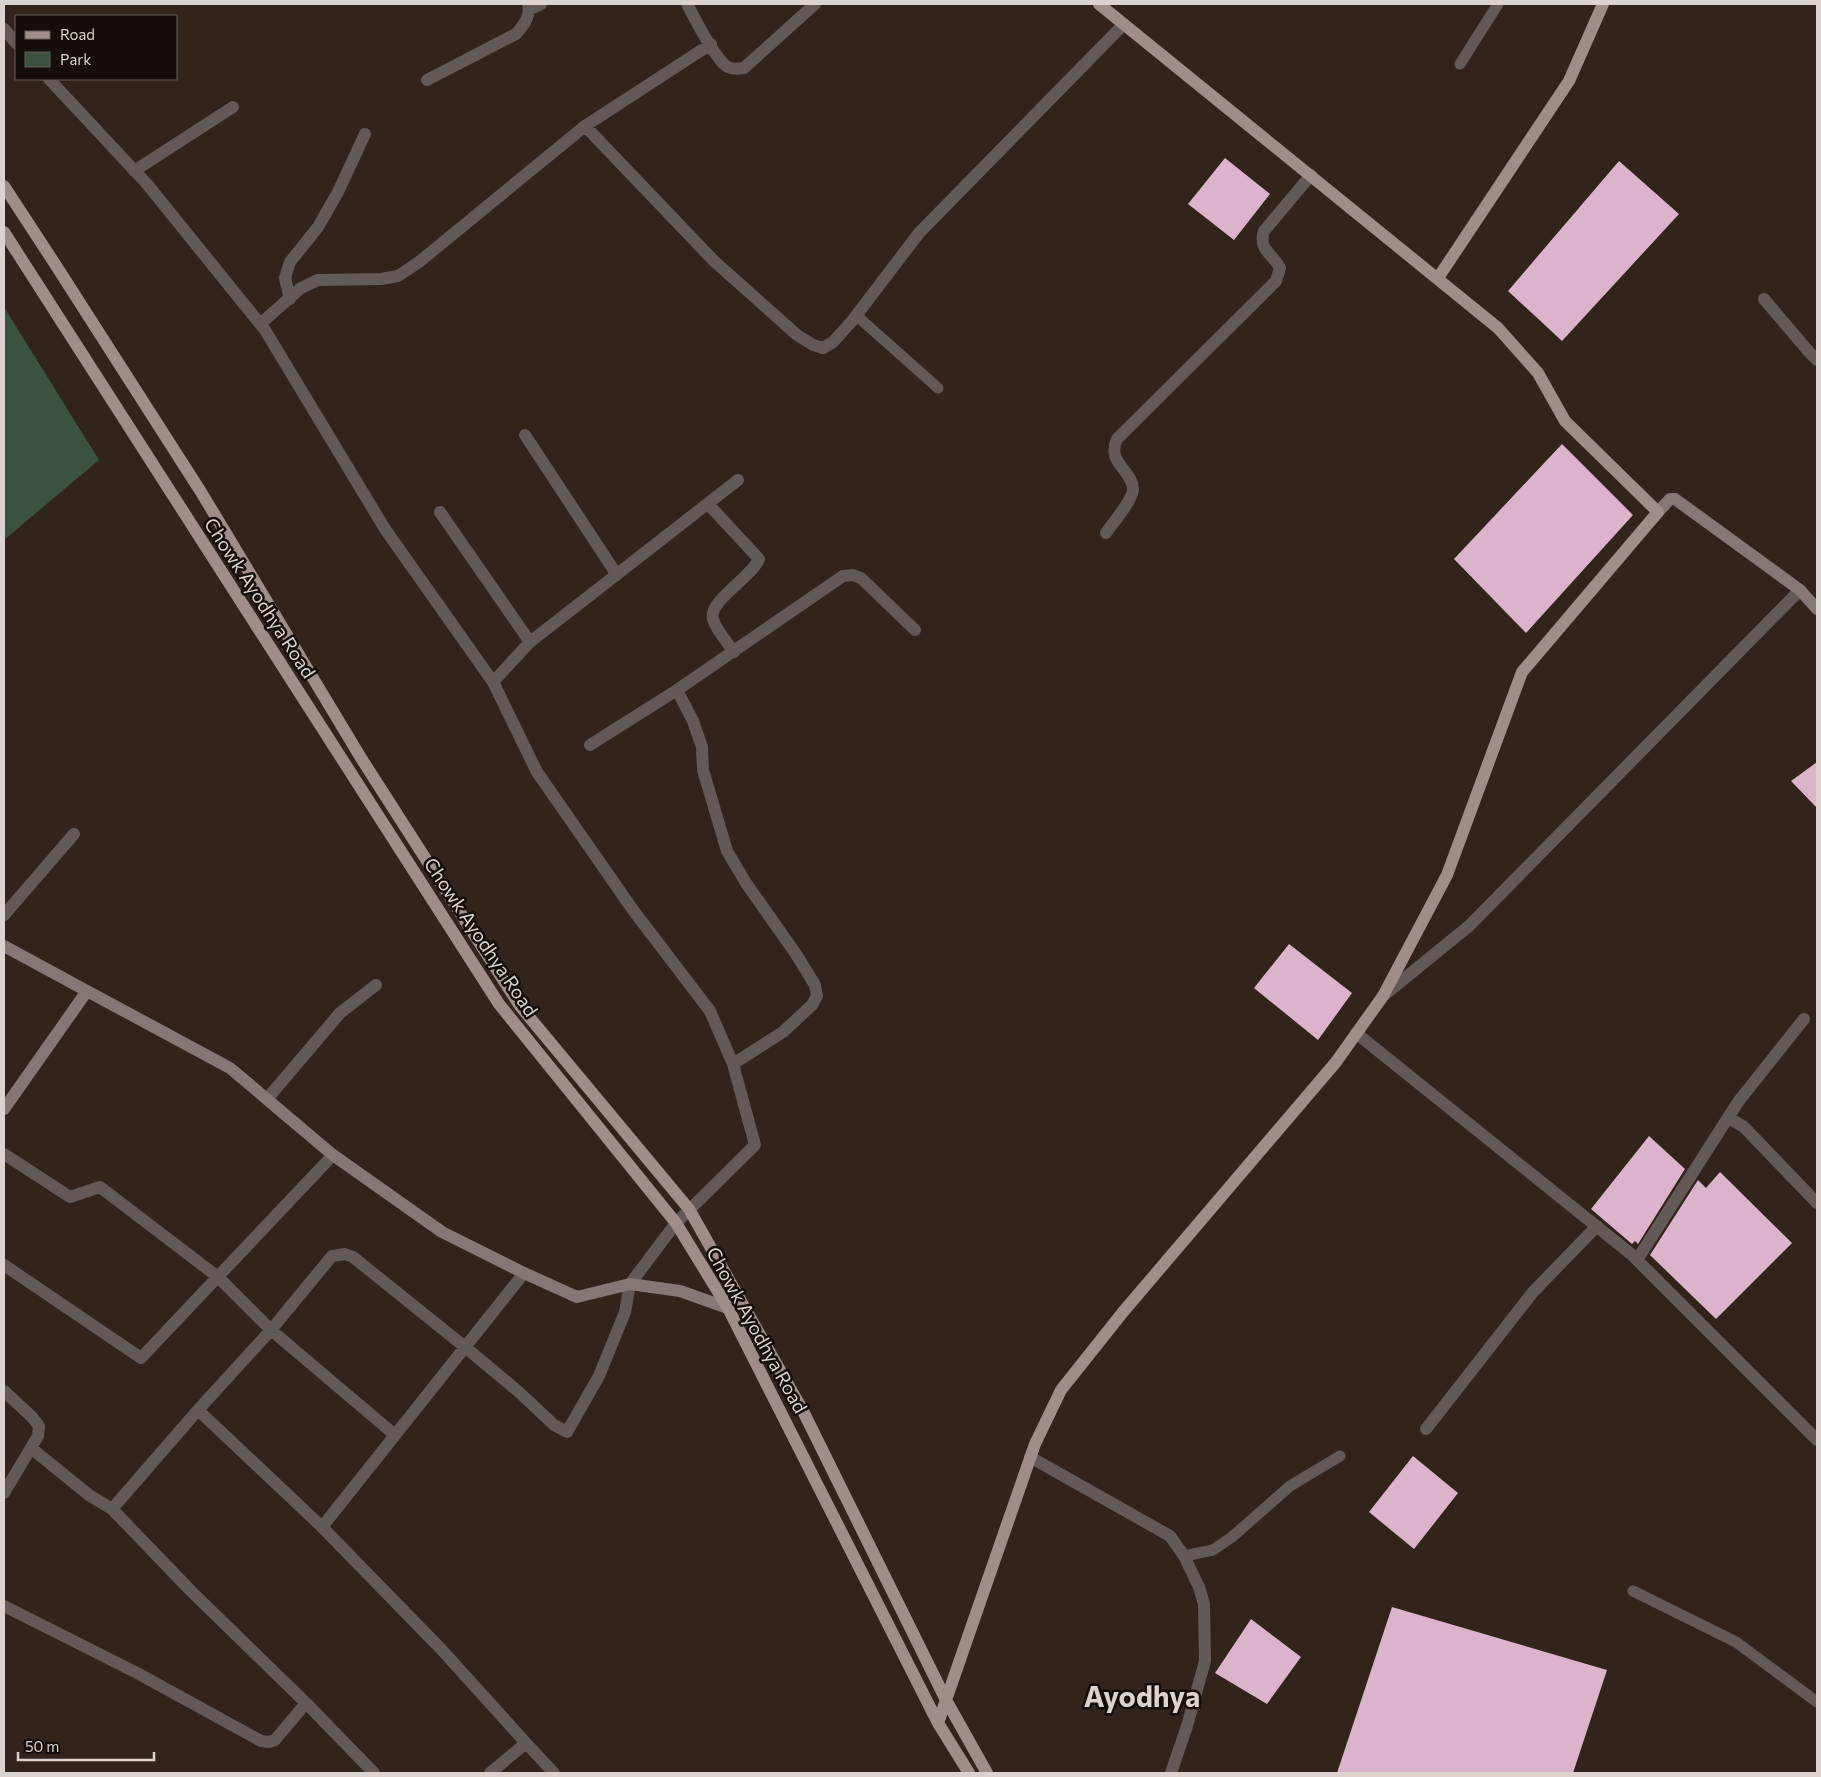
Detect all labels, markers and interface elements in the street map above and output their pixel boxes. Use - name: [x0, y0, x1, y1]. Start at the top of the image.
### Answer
- legend: [15, 15, 178, 80]
- text: Road: [60, 25, 95, 43]
- text: Park: [60, 50, 91, 68]
- street label: Chowk Ayodhya Road: [200, 513, 321, 682]
- street label: Chowk Ayodhya Road: [420, 853, 543, 1020]
- street label: Chowk Ayodhya Road: [702, 1243, 813, 1417]
- district label: Ayodhya: [1084, 1678, 1200, 1713]
- scale bar: [18, 1730, 154, 1762]
- text: 50 m: [25, 1737, 59, 1755]

